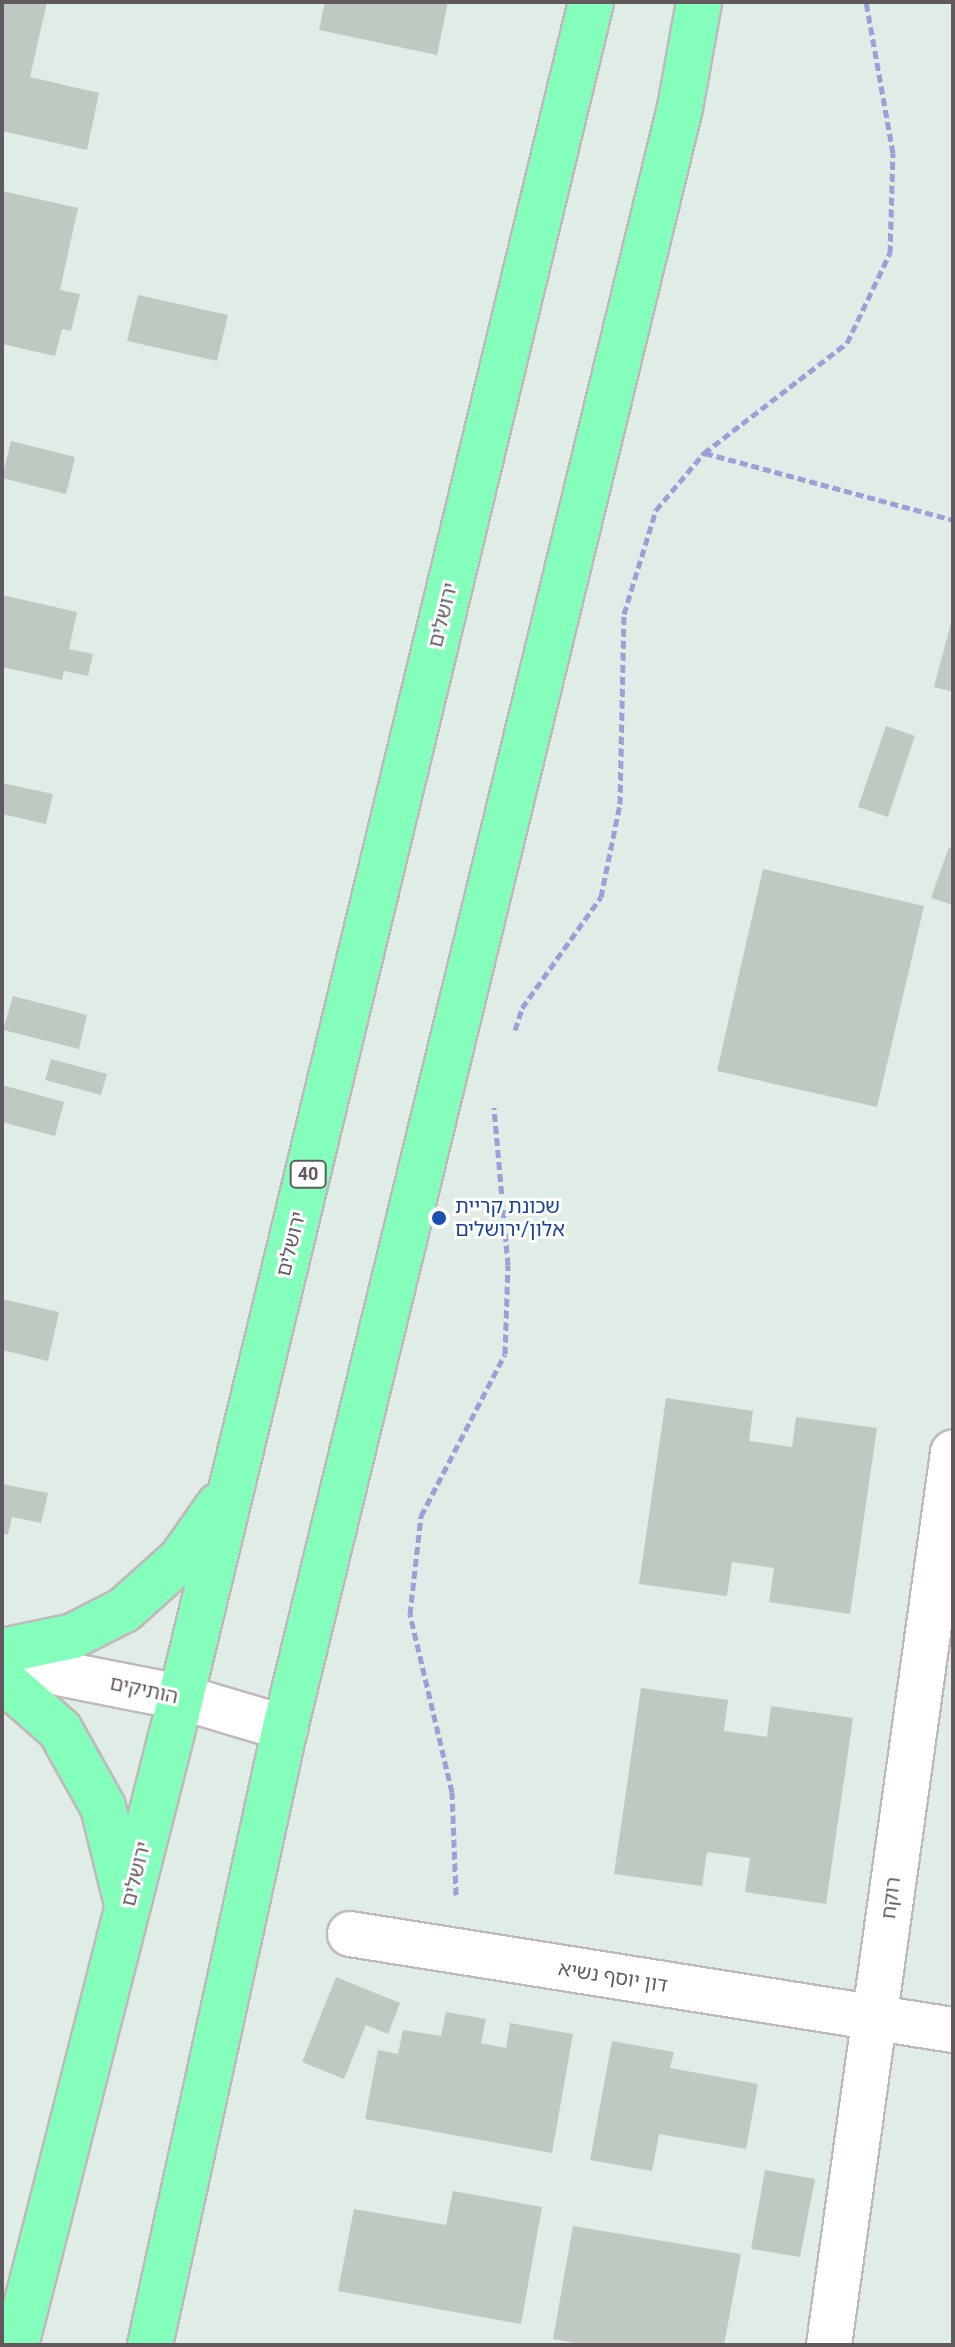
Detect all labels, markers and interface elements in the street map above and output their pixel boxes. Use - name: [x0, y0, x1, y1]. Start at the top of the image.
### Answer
- street label: ירושלים: [423, 580, 463, 650]
- road number: 40: [288, 1160, 328, 1188]
- place label: שכונת קריית אלון/ירושלים: [455, 1194, 565, 1241]
- street label: ירושלים: [271, 1209, 311, 1279]
- marker: שכונת קריית אלון/ירושלים: [430, 1209, 448, 1227]
- street label: הותיקים: [108, 1671, 180, 1709]
- street label: ירושלים: [116, 1839, 156, 1909]
- street label: רוקח: [877, 1876, 905, 1920]
- street label: דון יוסף נשיא: [557, 1957, 669, 1997]

